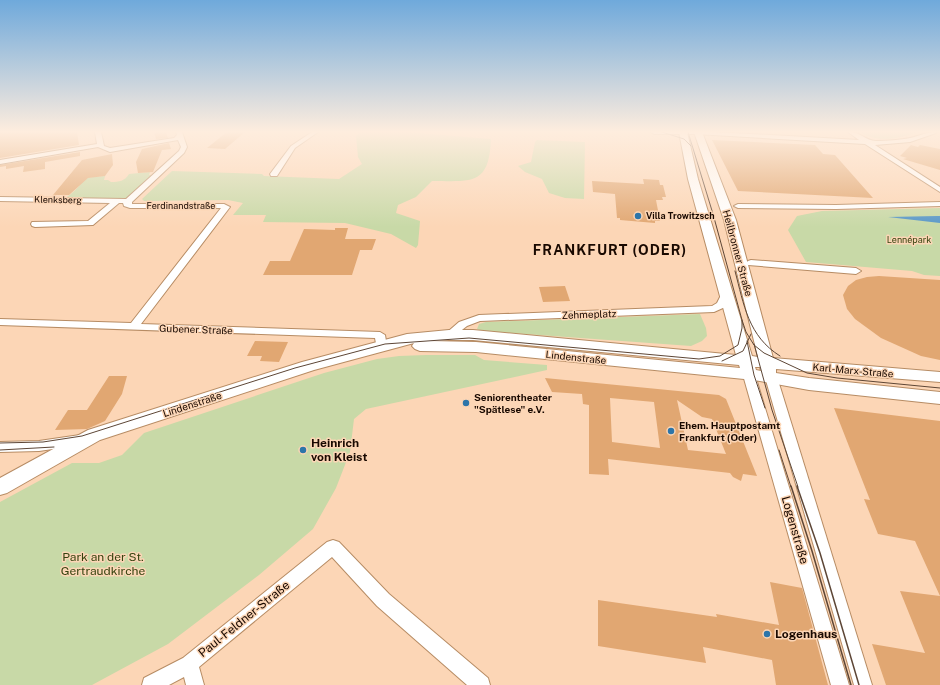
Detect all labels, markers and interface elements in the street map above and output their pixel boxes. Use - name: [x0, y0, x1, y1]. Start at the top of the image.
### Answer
- street label: Klenksberg: [34, 194, 82, 205]
- street label: Ferdinandstraße: [147, 200, 215, 211]
- street label: Heilbronner Straße: [721, 208, 755, 298]
- place label: Villa Trowitzsch: [646, 210, 715, 221]
- marker: Villa Trowitzsch: [633, 211, 643, 221]
- park label: Lennépark: [887, 234, 931, 245]
- district label: FRANKFURT (ODER): [533, 242, 687, 258]
- street label: Zehmeplatz: [561, 307, 617, 321]
- street label: Gubener Straße: [159, 322, 233, 336]
- street label: Lindenstraße: [545, 348, 607, 366]
- street label: Karl-Marx-Straße: [812, 360, 894, 380]
- street label: Lindenstraße: [161, 389, 223, 419]
- place label: Seniorentheater "Spätlese" e.V.: [474, 391, 552, 415]
- marker: Seniorentheater "Spätlese" e.V.: [461, 398, 471, 408]
- place label: Ehem. Hauptpostamt Frankfurt (Oder): [679, 419, 780, 443]
- marker: Ehem. Hauptpostamt Frankfurt (Oder): [666, 426, 676, 436]
- place label: Heinrich von Kleist: [311, 436, 367, 464]
- marker: Heinrich von Kleist: [298, 445, 308, 455]
- street label: Logenstraße: [779, 494, 811, 566]
- park label: Park an der St. Gertraudkirche: [61, 550, 146, 578]
- street label: Paul-Feldner-Straße: [196, 578, 292, 660]
- place label: Logenhaus: [775, 627, 837, 641]
- marker: Logenhaus: [762, 629, 772, 639]

